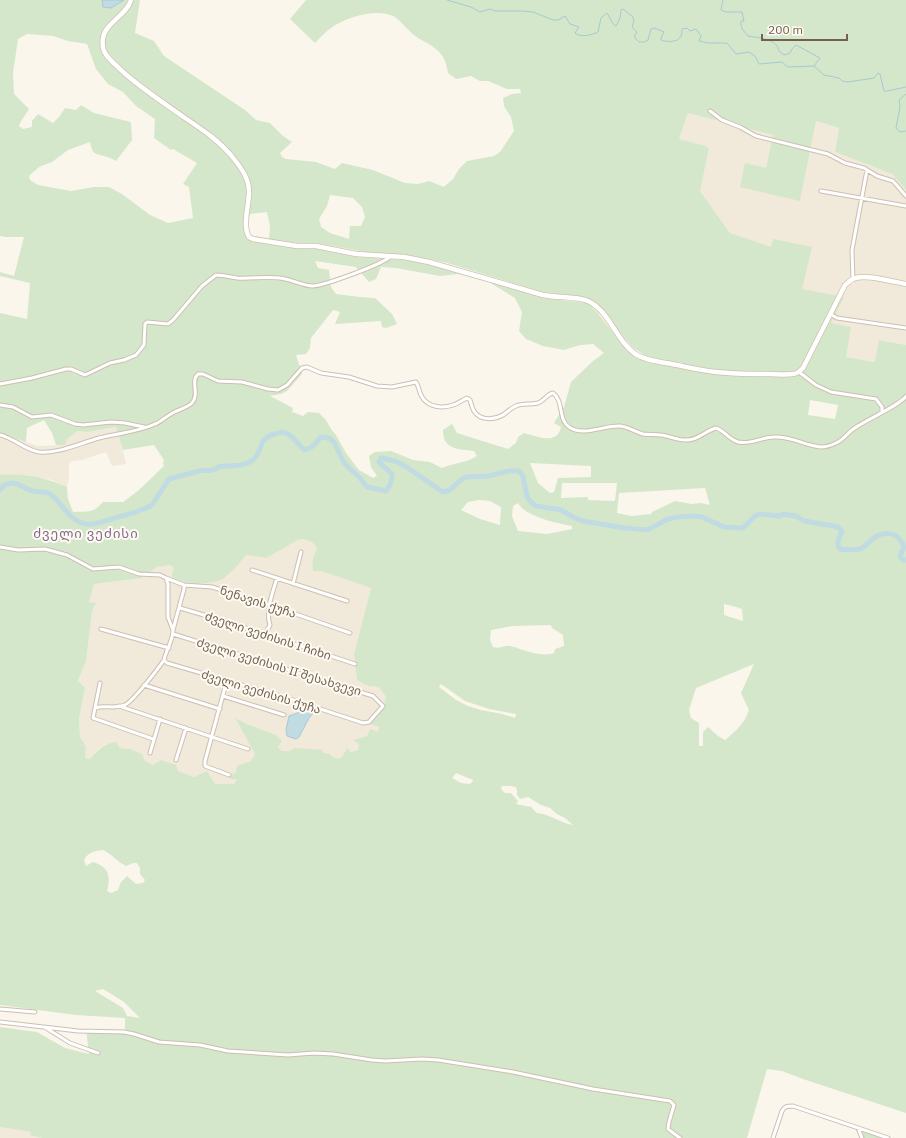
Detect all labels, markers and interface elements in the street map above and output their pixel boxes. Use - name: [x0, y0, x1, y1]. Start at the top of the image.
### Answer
- scale bar: [762, 16, 847, 42]
- text: 200 m: [768, 22, 803, 37]
- district label: ძველი ვეძისი: [33, 525, 139, 542]
- street label: ნენავის ქუჩა: [218, 582, 298, 621]
- street label: ძველი ვეძისის I ჩიხი: [203, 608, 333, 664]
- street label: ძველი ვეძისის II შესახვევი: [195, 634, 363, 700]
- street label: ძველი ვეძისის ქუჩა: [199, 666, 323, 718]

